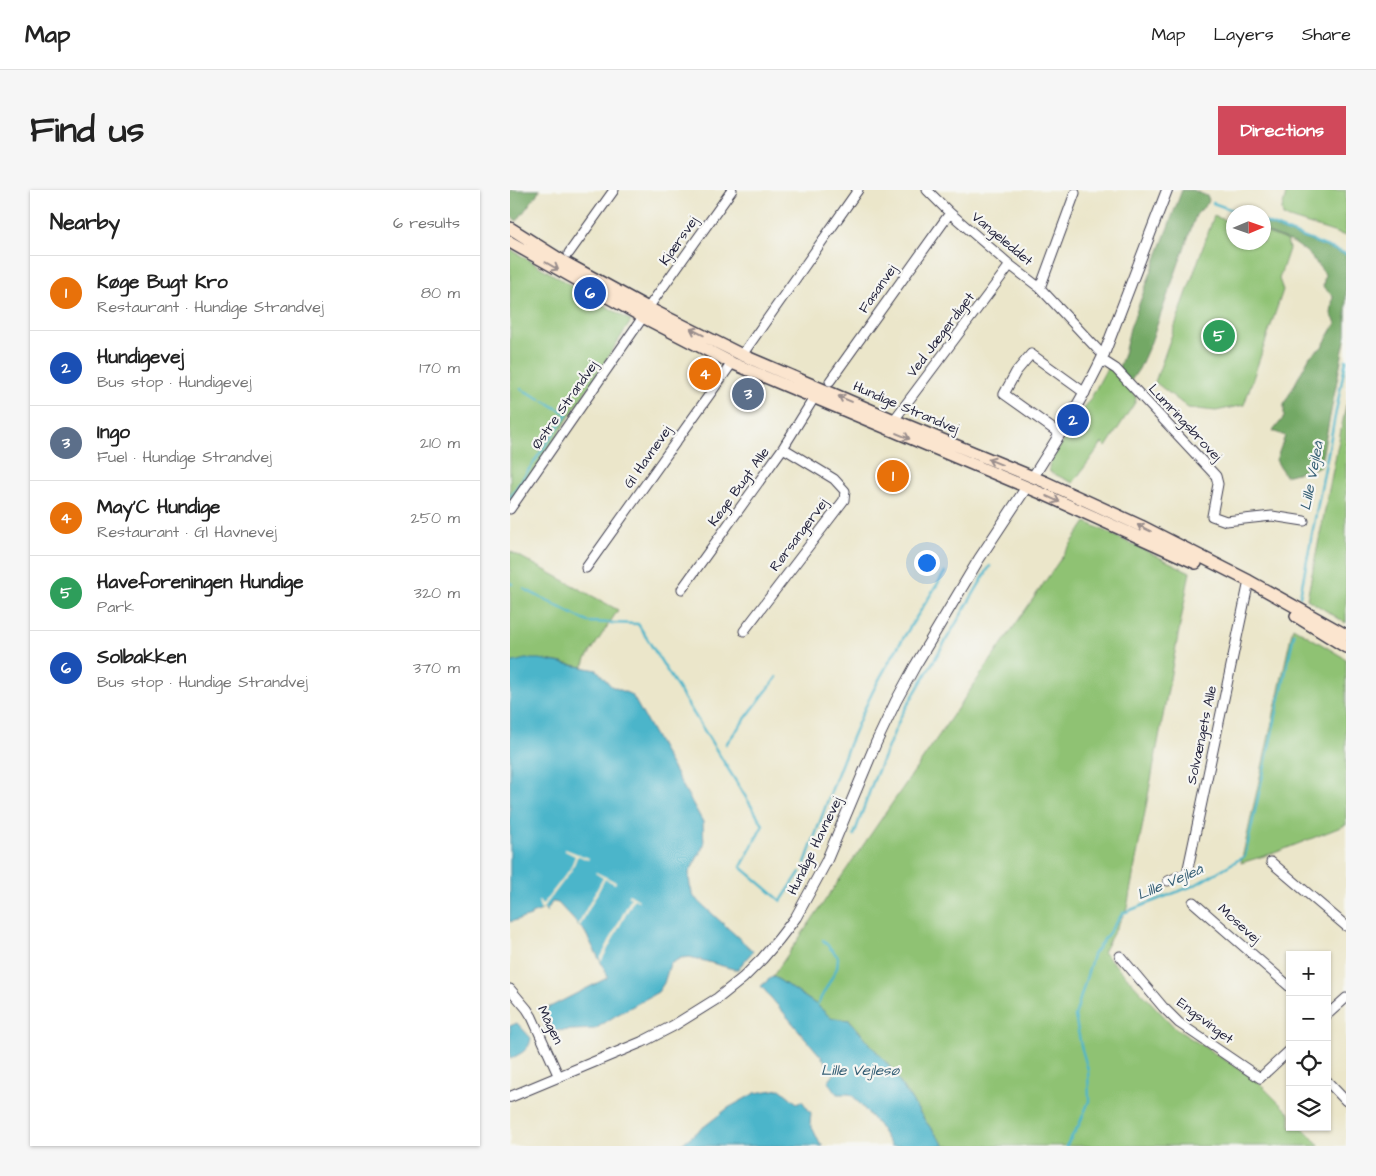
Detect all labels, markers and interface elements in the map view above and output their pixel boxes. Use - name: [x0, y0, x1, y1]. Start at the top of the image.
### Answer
- text: Map: [25, 18, 70, 52]
- text: Map: [1151, 22, 1185, 47]
- text: Layers: [1213, 22, 1274, 47]
- text: Share: [1302, 22, 1351, 47]
- text: Find us: [30, 106, 144, 155]
- button: Directions: [1218, 106, 1346, 155]
- north arrow: [1226, 205, 1271, 250]
- street label: Vangeleddet: [967, 207, 1037, 271]
- text: Nearby: [50, 208, 120, 237]
- text: 6 results: [393, 212, 460, 234]
- street label: Kjærsvej: [655, 212, 704, 270]
- street label: Fasanvej: [854, 260, 902, 317]
- one-way arrow: [545, 262, 559, 272]
- text: Køge Bugt Kro: [97, 269, 228, 296]
- pin: 6: [574, 274, 606, 312]
- text: 1: [65, 282, 67, 304]
- text: 80 m: [421, 282, 460, 304]
- street label: Ved Jægerdiget: [902, 288, 980, 382]
- text: Restaurant · Hundige Strandvej: [97, 296, 324, 318]
- pin: 5: [1203, 317, 1235, 355]
- one-way arrow: [690, 327, 705, 337]
- text: Hundigevej: [97, 344, 184, 371]
- pin: 4: [689, 355, 721, 393]
- street label: Østre Strandvej: [527, 356, 603, 453]
- text: 2: [61, 357, 71, 379]
- text: 170 m: [419, 357, 460, 379]
- text: Bus stop · Hundigevej: [97, 371, 252, 393]
- pin: 3: [732, 375, 764, 413]
- street label: Hundige Strandvej: [850, 377, 963, 440]
- street label: Lumringsbrovej: [1144, 380, 1227, 467]
- one-way arrow: [838, 394, 853, 404]
- pin: 2: [1057, 401, 1089, 439]
- text: Ingo: [97, 419, 130, 446]
- street label: Gl Havnevej: [619, 421, 677, 492]
- one-way arrow: [895, 431, 910, 441]
- text: 3: [62, 432, 70, 454]
- text: 210 m: [420, 432, 460, 454]
- water label: Lille Vejleå: [1295, 438, 1329, 512]
- street label: Køge Bugt Alle: [704, 443, 775, 531]
- text: Fuel · Hundige Strandvej: [97, 446, 272, 468]
- pin: 1: [877, 457, 909, 495]
- one-way arrow: [988, 457, 1003, 466]
- text: May'C Hundige: [97, 494, 220, 521]
- street label: Rørsangervej: [765, 494, 833, 576]
- one-way arrow: [1045, 494, 1060, 504]
- text: 4: [61, 507, 71, 529]
- text: 250 m: [411, 507, 460, 529]
- text: Restaurant · Gl Havnevej: [97, 521, 277, 543]
- one-way arrow: [1137, 523, 1152, 532]
- your location: [914, 550, 940, 576]
- text: Haveforeningen Hundige: [97, 569, 303, 596]
- text: 5: [60, 582, 72, 604]
- text: 320 m: [414, 582, 460, 604]
- text: Park: [97, 596, 134, 618]
- text: Solbakken: [97, 644, 186, 671]
- text: 6: [61, 657, 71, 679]
- text: 370 m: [413, 657, 460, 679]
- text: Bus stop · Hundige Strandvej: [97, 671, 308, 693]
- street label: Solvængets Alle: [1182, 683, 1222, 786]
- street label: Hundige Havnevej: [783, 793, 848, 898]
- water label: Lille Vejleå: [1134, 858, 1207, 905]
- street label: Mosevej: [1213, 899, 1265, 949]
- map controls: [1286, 951, 1331, 1131]
- button: +: [1286, 951, 1331, 996]
- street label: Engsvinget: [1172, 993, 1238, 1049]
- button: −: [1286, 996, 1331, 1041]
- street label: Mågen: [532, 1002, 568, 1048]
- button: locate: [1286, 1041, 1331, 1086]
- water label: Lille Vejlesø: [821, 1060, 901, 1081]
- button: layers: [1286, 1086, 1331, 1131]

